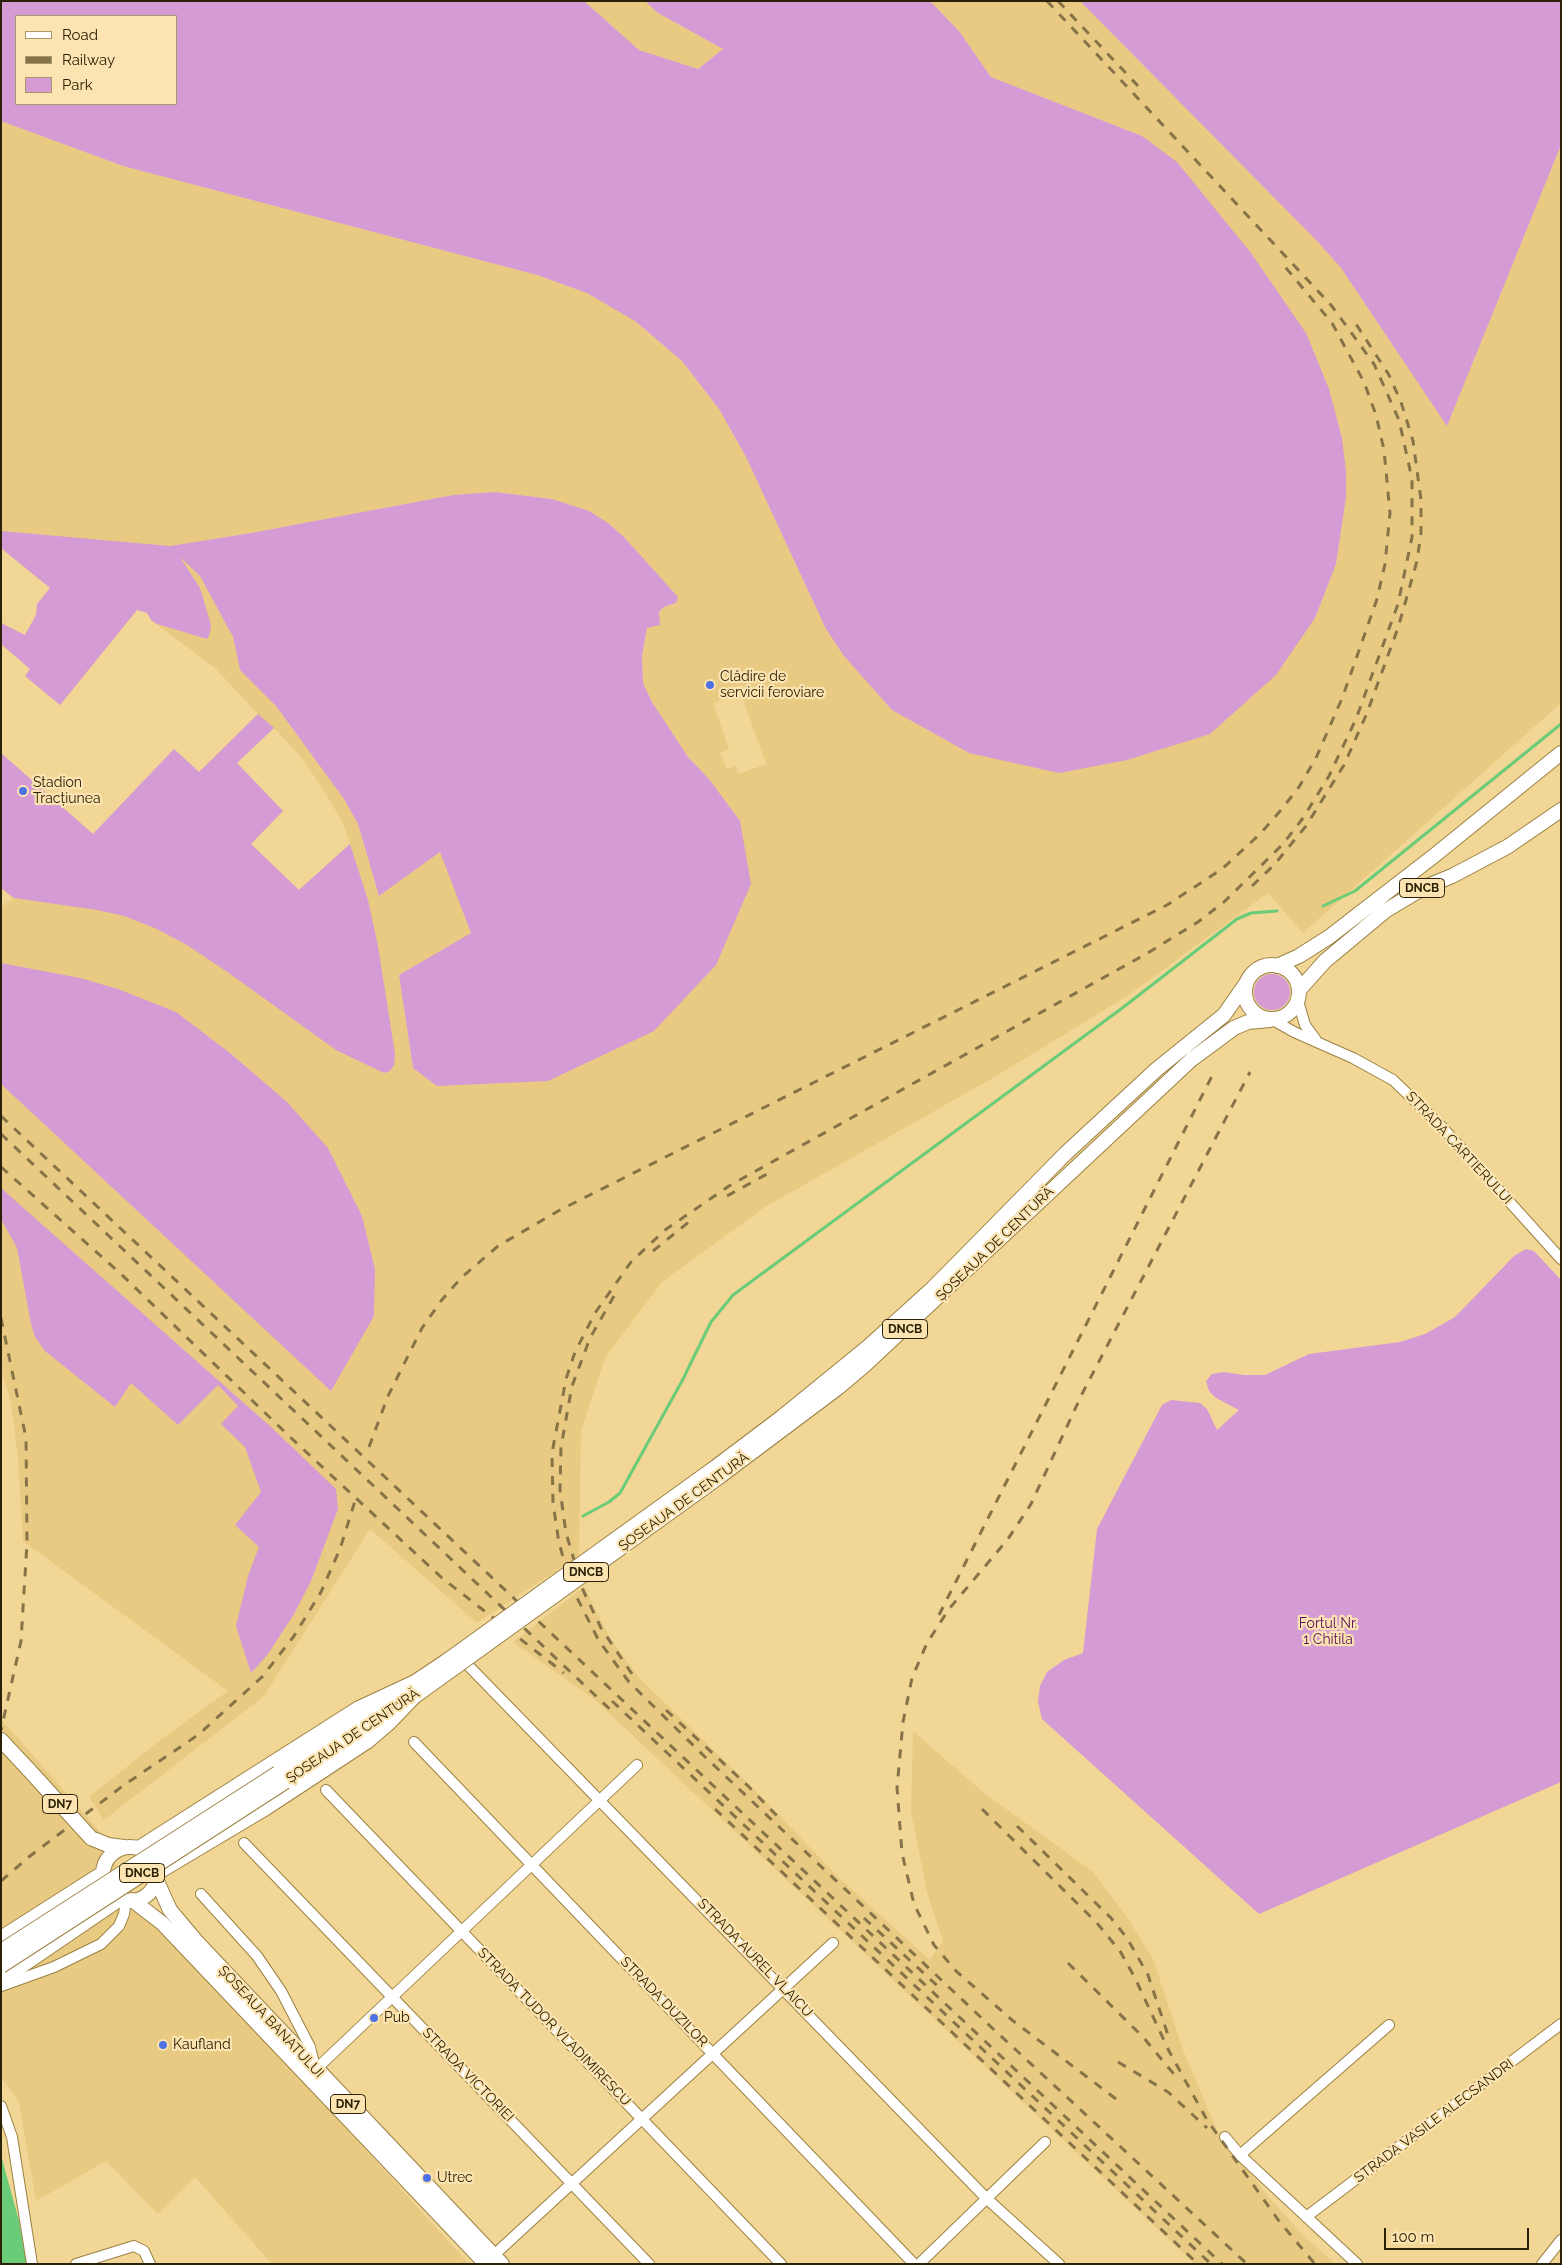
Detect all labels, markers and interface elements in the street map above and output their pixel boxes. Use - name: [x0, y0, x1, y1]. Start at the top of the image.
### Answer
- legend: [15, 15, 178, 105]
- text: Road: [62, 26, 98, 44]
- text: Railway: [62, 51, 115, 69]
- text: Park: [62, 76, 93, 94]
- place label: Clădire de servicii feroviare: [720, 669, 824, 702]
- marker: Clădire de servicii feroviare: [704, 679, 716, 691]
- place label: Stadion Tracțiunea: [33, 775, 101, 808]
- marker: Stadion Tracțiunea: [17, 785, 29, 797]
- road number: DNCB: [1400, 878, 1444, 898]
- street label: STRADA CARTIERULUI: [1402, 1088, 1516, 1208]
- street label: ȘOSEAUA DE CENTURĂ: [933, 1183, 1057, 1305]
- road number: DNCB: [882, 1320, 928, 1338]
- street label: ȘOSEAUA DE CENTURĂ: [616, 1449, 752, 1555]
- road number: DNCB: [564, 1562, 608, 1581]
- park label: Fortul Nr. 1 Chitila: [1299, 1616, 1357, 1648]
- street label: ȘOSEAUA DE CENTURĂ: [283, 1685, 423, 1787]
- road number: DN7: [42, 1795, 78, 1814]
- road number: DNCB: [120, 1864, 164, 1882]
- street label: STRADA AUREL VLAICU: [694, 1895, 816, 2021]
- street label: STRADA TUDOR VLADIMIRESCU: [474, 1944, 634, 2110]
- street label: STRADA DUZILOR: [617, 1954, 711, 2050]
- street label: ȘOSEAUA BANATULUI: [215, 1962, 327, 2082]
- place label: Pub: [384, 2010, 410, 2026]
- marker: Pub: [368, 2012, 380, 2024]
- street label: STRADA VICTORIEI: [419, 2025, 517, 2125]
- place label: Kaufland: [173, 2037, 231, 2053]
- marker: Kaufland: [157, 2039, 169, 2051]
- street label: STRADA VASILE ALECSANDRI: [1351, 2056, 1517, 2186]
- road number: DN7: [330, 2094, 366, 2114]
- place label: Utrec: [437, 2170, 473, 2186]
- marker: Utrec: [421, 2172, 433, 2184]
- scale bar: [1387, 2218, 1532, 2250]
- text: 100 m: [1392, 2228, 1434, 2246]

